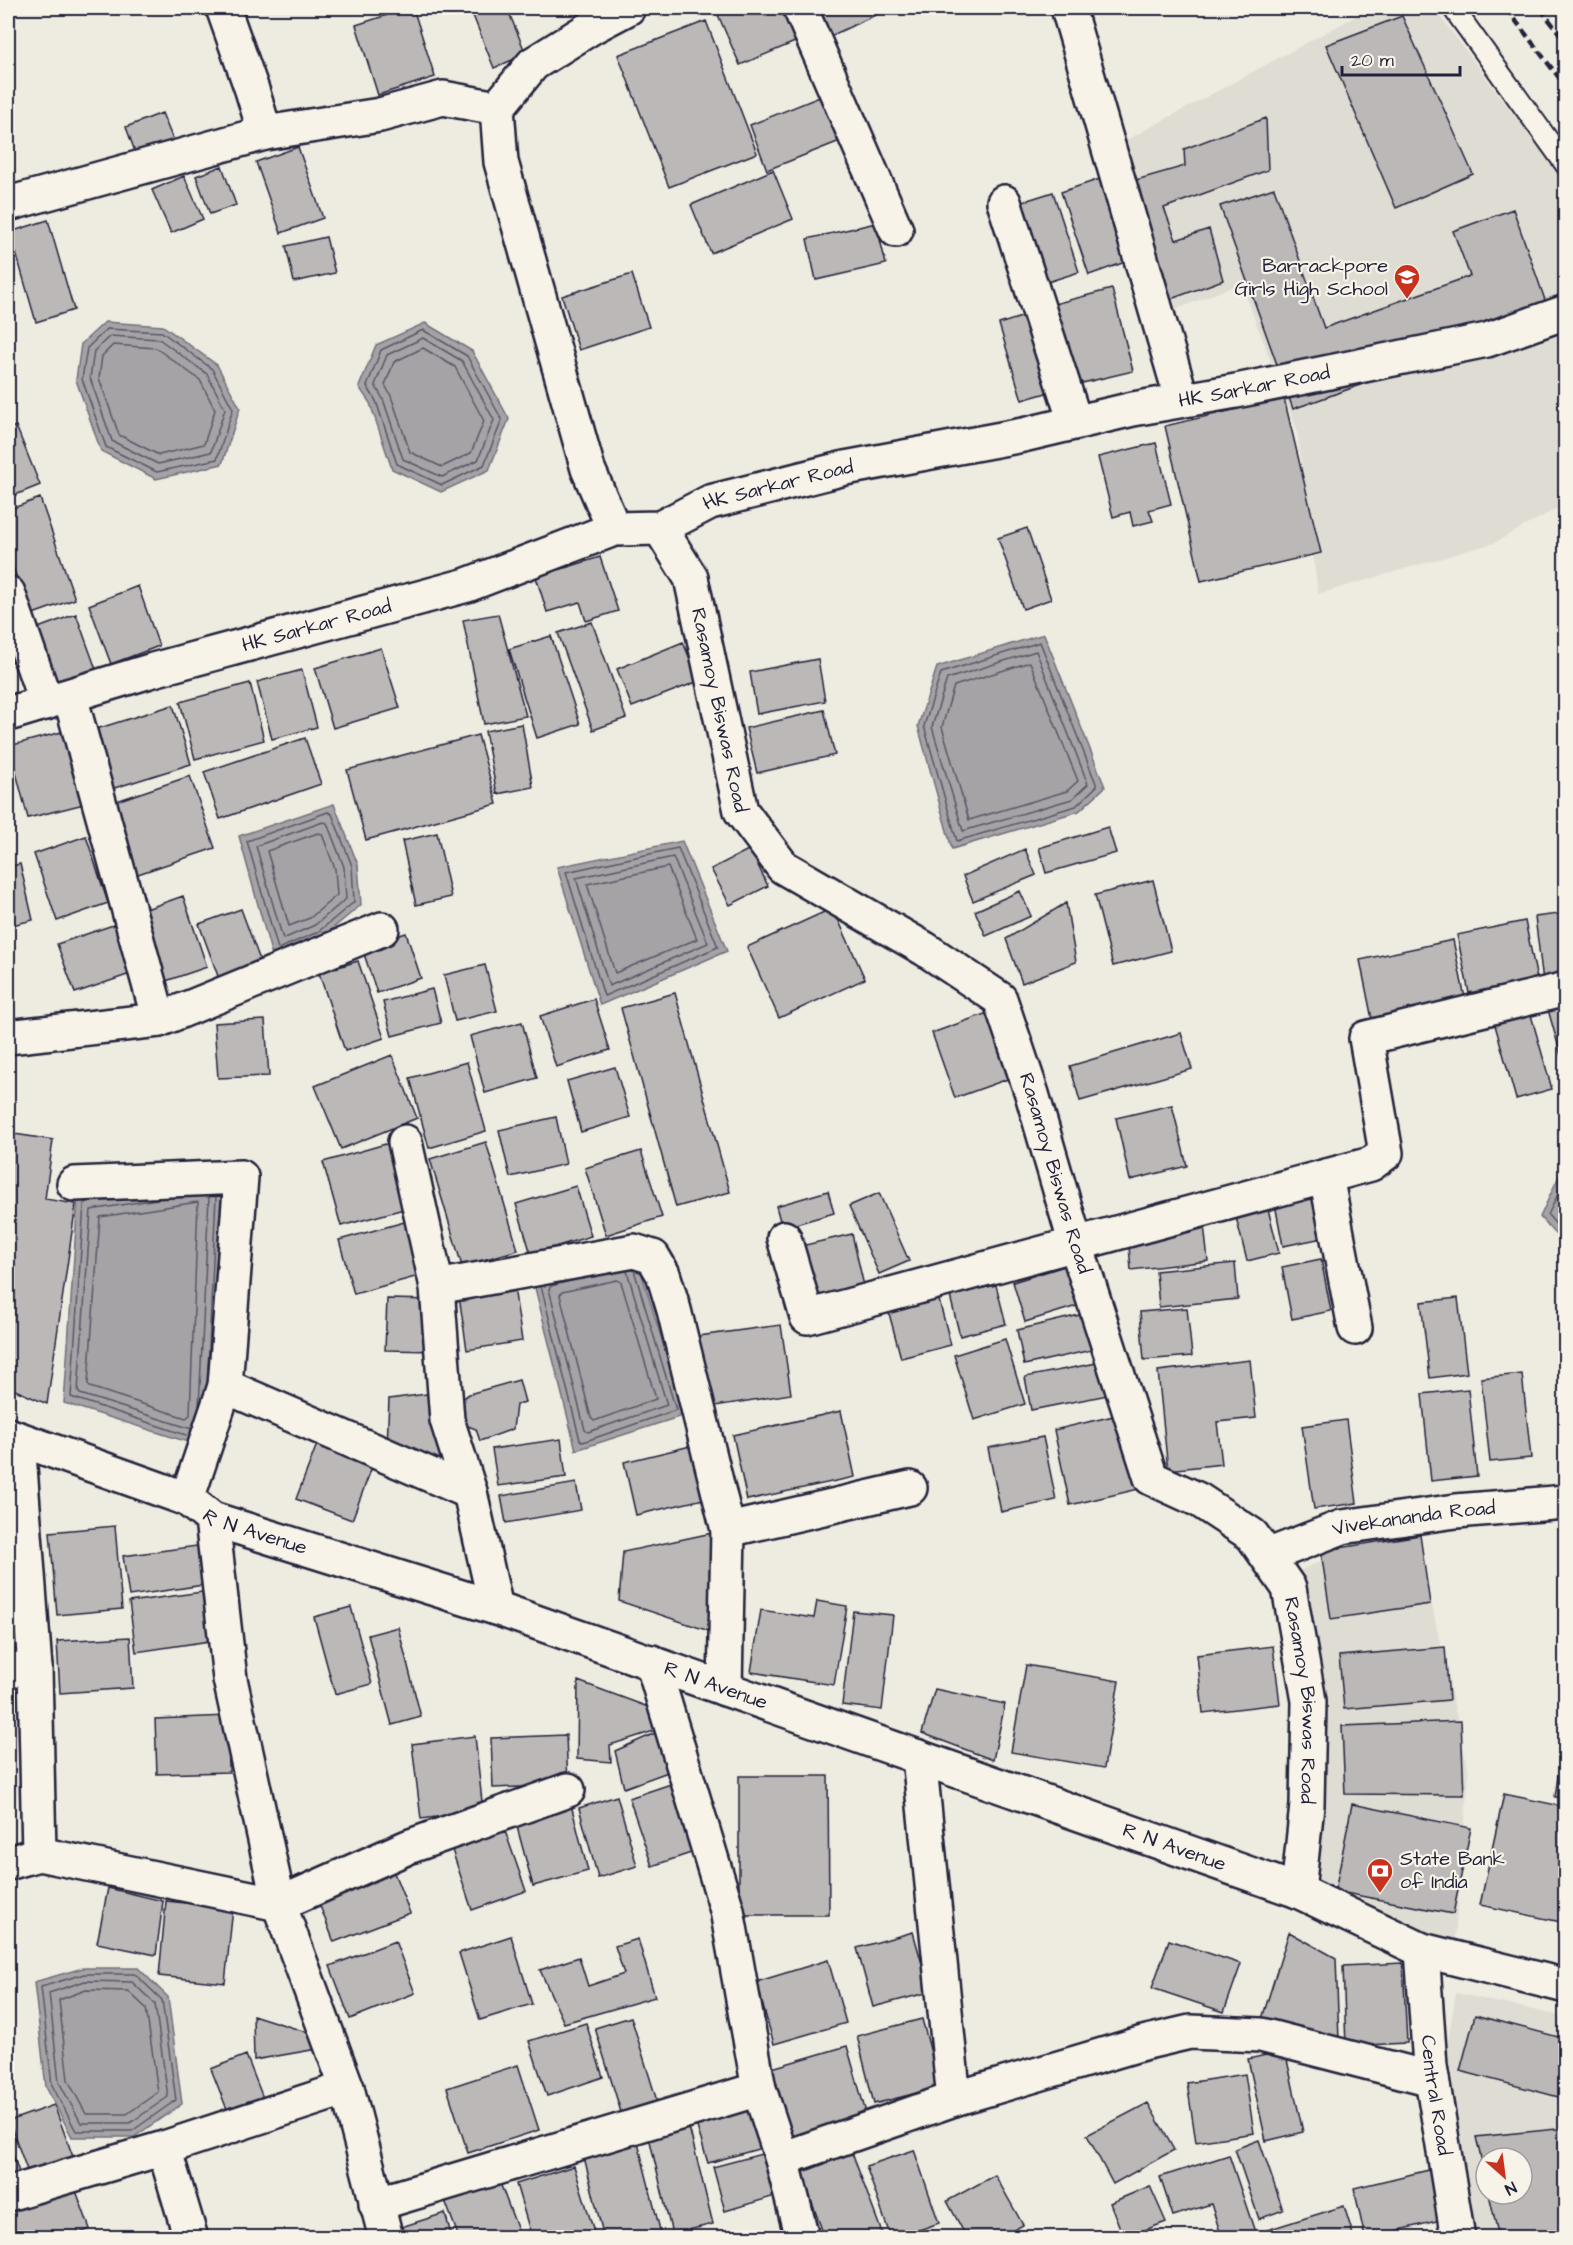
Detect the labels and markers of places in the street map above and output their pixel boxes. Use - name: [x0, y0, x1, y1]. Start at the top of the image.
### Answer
- place label: Barrackpore Girls High School: [1234, 252, 1388, 304]
- school or university icon: Barrackpore Girls High School: [1392, 262, 1422, 300]
- place label: State Bank of India: [1400, 1845, 1505, 1896]
- bank icon: State Bank of India: [1365, 1856, 1395, 1894]

